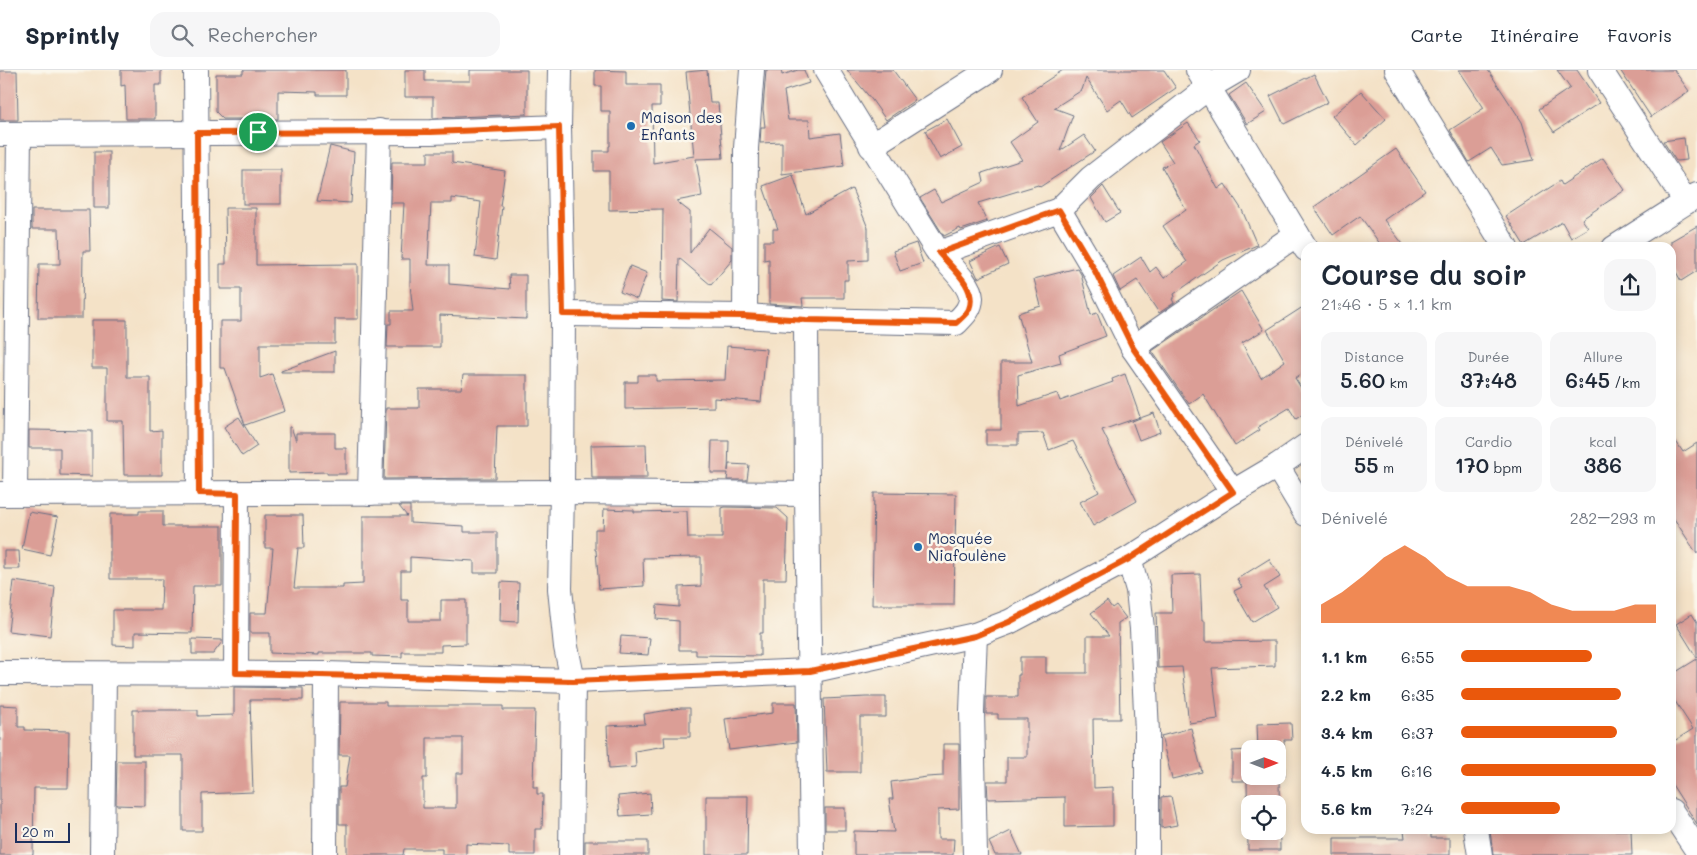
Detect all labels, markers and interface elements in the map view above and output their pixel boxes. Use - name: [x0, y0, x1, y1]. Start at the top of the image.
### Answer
- search box: [150, 12, 500, 57]
- text: Sprintly: [25, 19, 120, 50]
- icon: search: [168, 21, 196, 49]
- text: Rechercher: [208, 22, 318, 47]
- text: Carte: [1411, 23, 1463, 47]
- text: Itinéraire: [1491, 23, 1579, 47]
- text: Favoris: [1607, 23, 1672, 47]
- place label: Maison des Enfants: [641, 107, 722, 144]
- pin: [237, 111, 279, 153]
- icon: arrive: [244, 118, 272, 146]
- marker: Maison des Enfants: [625, 120, 637, 132]
- text: Course du soir: [1321, 256, 1527, 292]
- button: share: [1604, 259, 1656, 311]
- text: 21:46 · 5 × 1.1 km: [1321, 293, 1452, 314]
- text: Distance: [1344, 347, 1404, 366]
- text: Durée: [1468, 347, 1509, 366]
- text: Allure: [1583, 347, 1623, 366]
- text: 5.60: [1340, 366, 1385, 393]
- text: 37:48: [1460, 366, 1517, 393]
- text: 6:45: [1565, 366, 1610, 393]
- text: km: [1385, 373, 1408, 392]
- text: /km: [1610, 373, 1640, 392]
- text: Dénivelé: [1345, 432, 1403, 451]
- text: Cardio: [1465, 432, 1512, 451]
- text: kcal: [1589, 432, 1617, 451]
- text: 55: [1354, 451, 1379, 478]
- text: 170: [1455, 451, 1489, 478]
- text: 386: [1584, 451, 1622, 478]
- text: m: [1379, 458, 1394, 477]
- text: bpm: [1489, 458, 1522, 477]
- text: Dénivelé: [1321, 507, 1388, 528]
- text: 282–293 m: [1570, 507, 1656, 528]
- place label: Mosquée Niafoulène: [928, 528, 1007, 565]
- marker: Mosquée Niafoulène: [912, 541, 924, 553]
- text: 1.1 km: [1321, 646, 1367, 667]
- text: 6:55: [1401, 646, 1434, 667]
- text: 2.2 km: [1321, 684, 1371, 705]
- text: 6:35: [1401, 684, 1434, 705]
- text: 3.4 km: [1321, 722, 1373, 743]
- text: 6:37: [1401, 722, 1434, 743]
- north arrow: [1241, 740, 1286, 785]
- map controls: [1241, 740, 1286, 840]
- text: 4.5 km: [1321, 760, 1373, 781]
- text: 6:16: [1401, 760, 1432, 781]
- button: locate: [1241, 795, 1286, 840]
- text: 5.6 km: [1321, 798, 1372, 819]
- text: 7:24: [1401, 798, 1433, 819]
- scale bar: [15, 820, 70, 843]
- text: 20 m: [22, 822, 54, 841]

